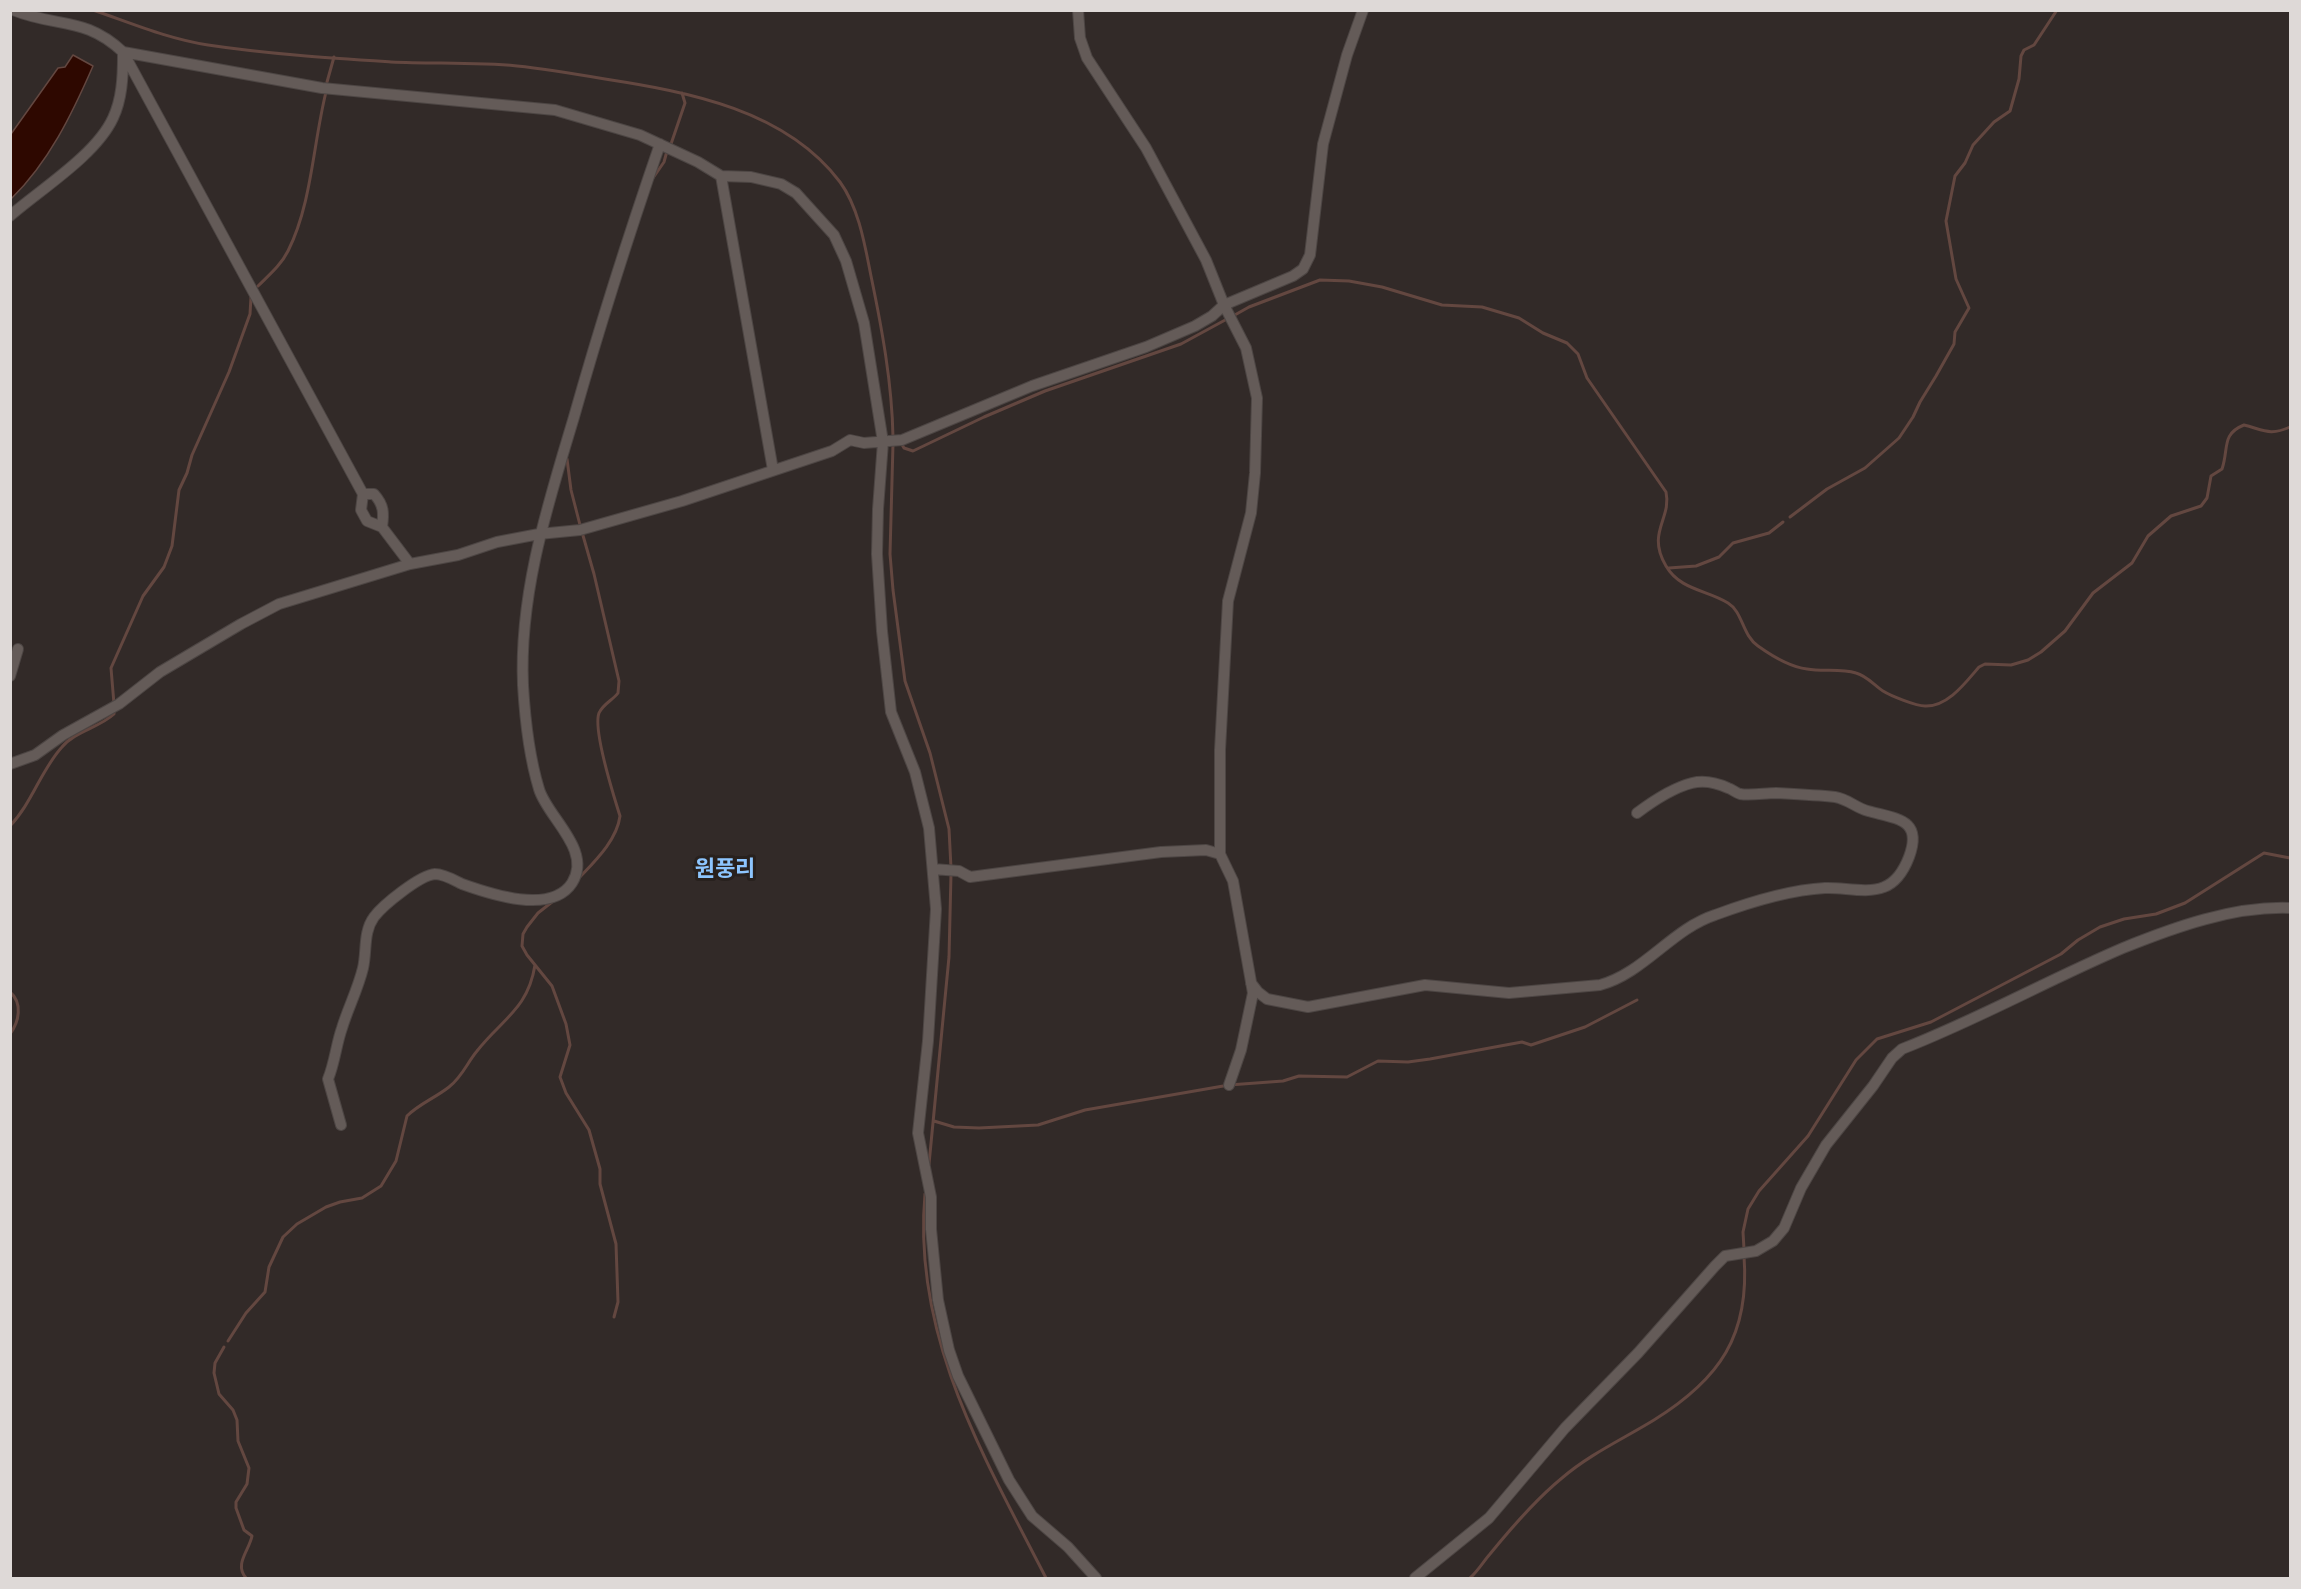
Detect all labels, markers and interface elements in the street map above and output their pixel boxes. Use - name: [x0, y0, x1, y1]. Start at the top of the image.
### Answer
- district label: 원풍리: [695, 857, 755, 883]

